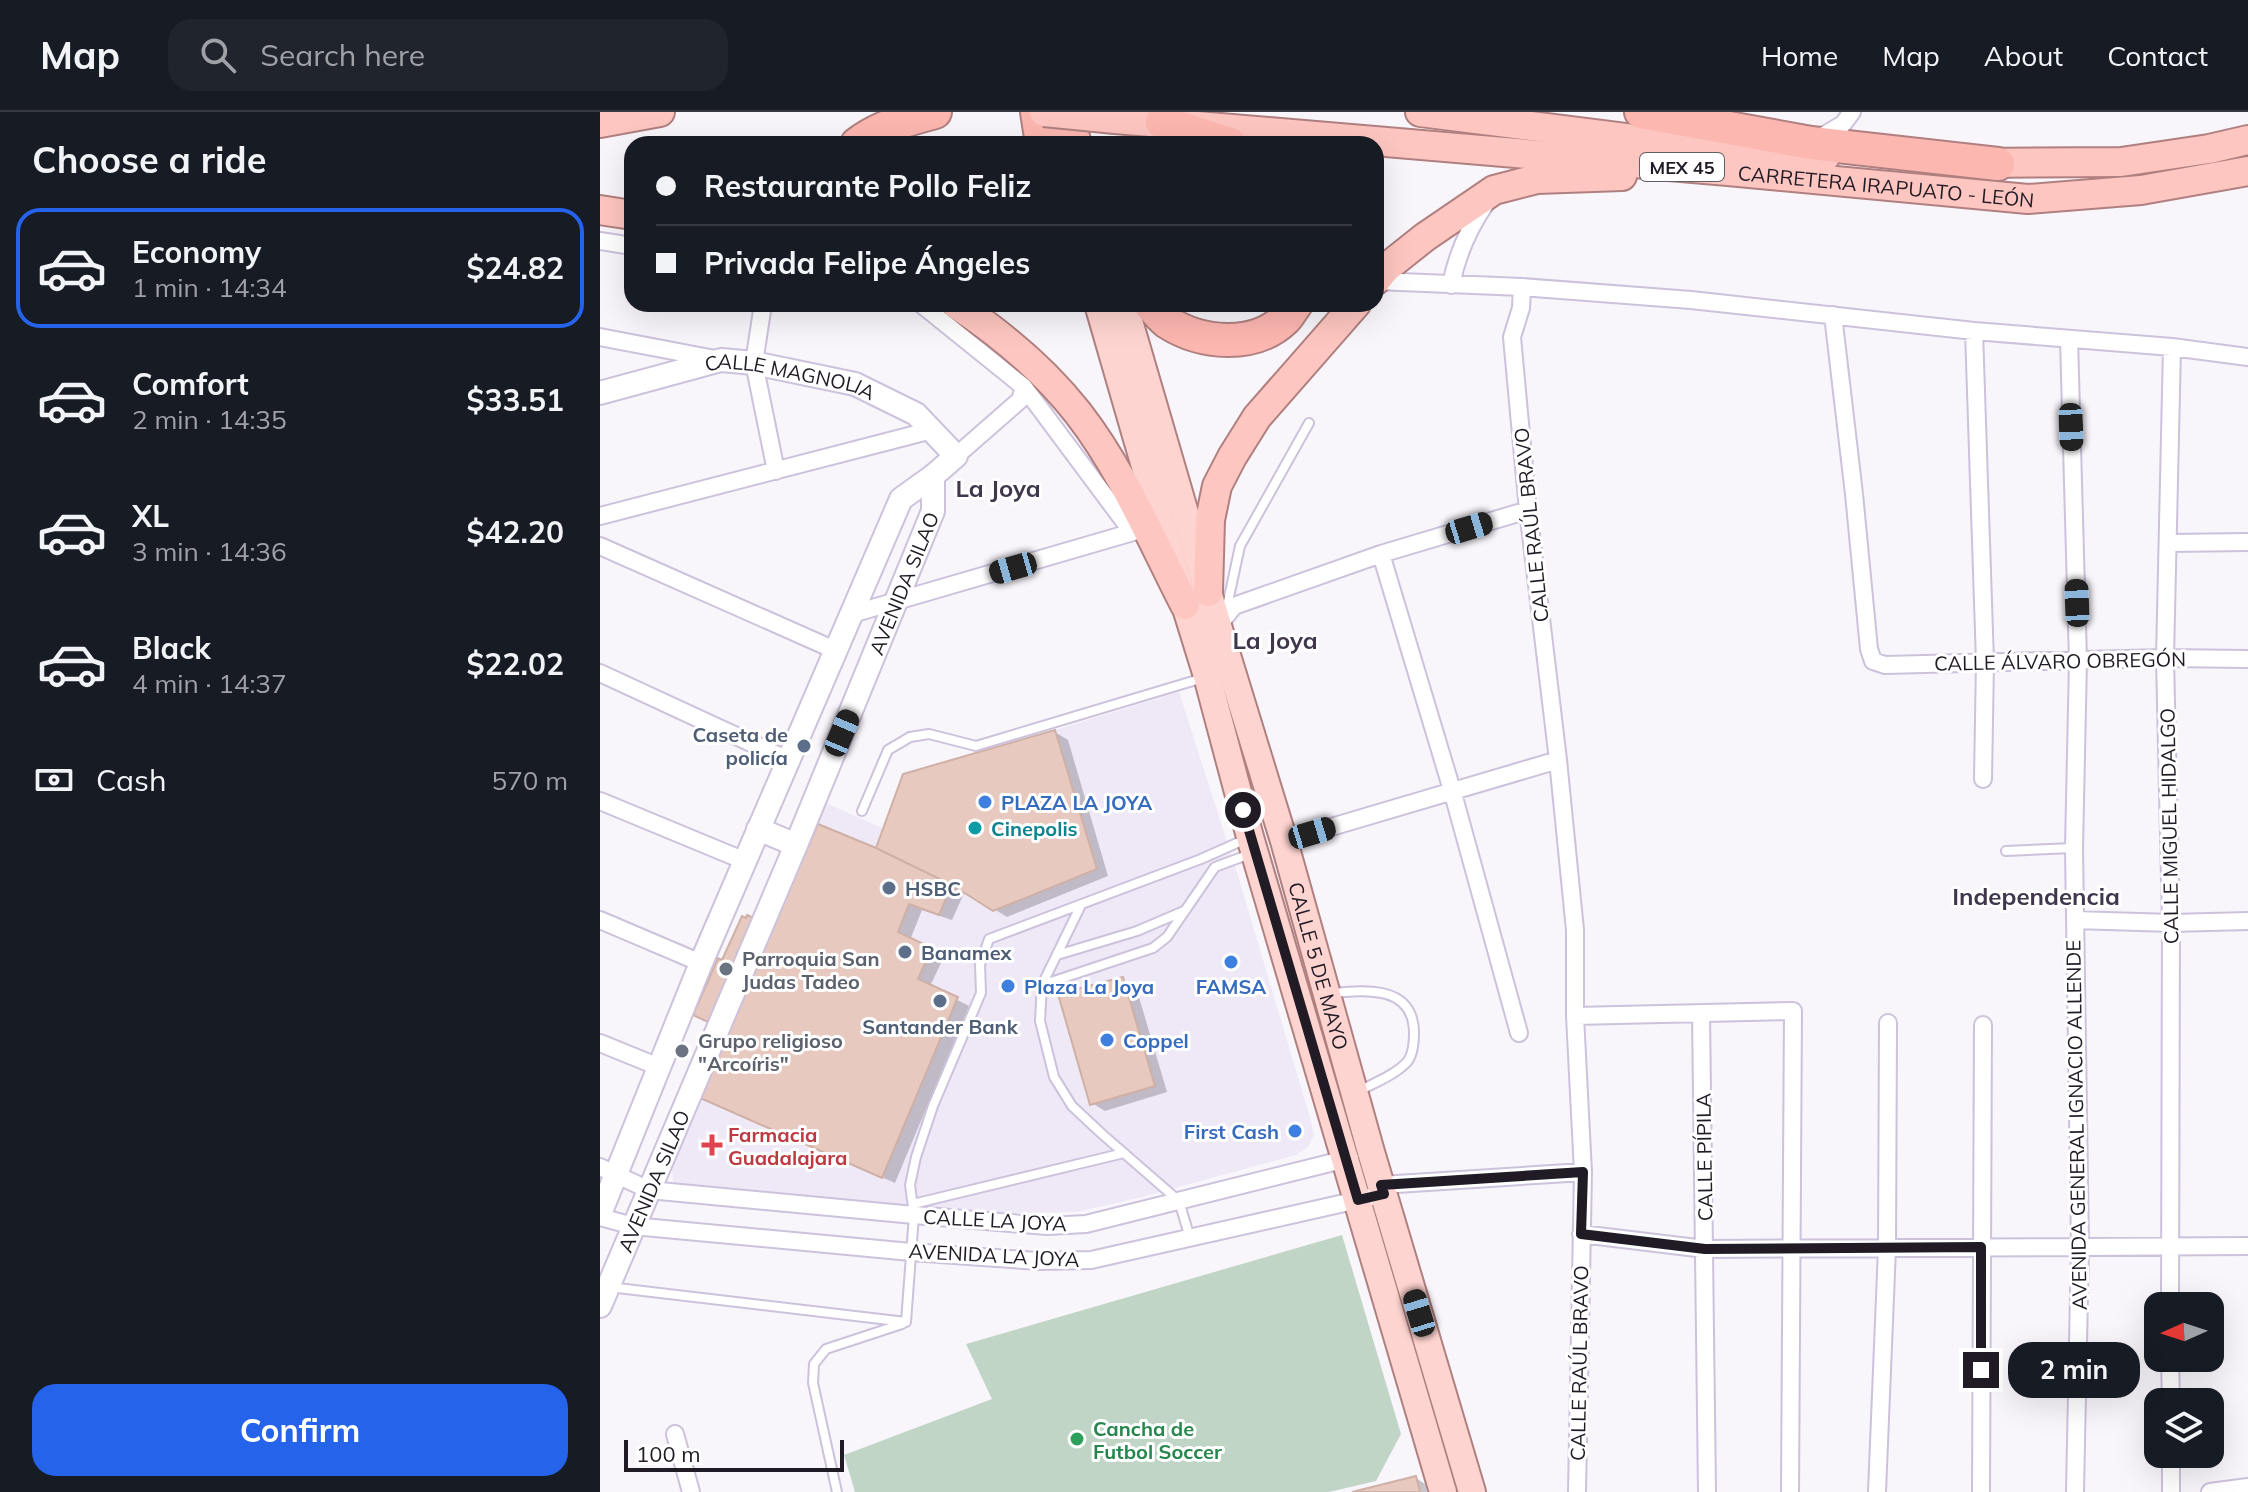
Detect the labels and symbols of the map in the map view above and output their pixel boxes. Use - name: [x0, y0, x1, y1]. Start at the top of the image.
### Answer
- road number: MEX 45: [1640, 153, 1724, 181]
- street label: CARRETERA IRAPUATO - LEÓN: [1737, 159, 2035, 212]
- street label: CALLE MAGNOLIA: [702, 347, 880, 405]
- car: [2058, 403, 2084, 451]
- street label: CALLE RAÚL BRAVO: [1508, 426, 1554, 624]
- district label: La Joya: [955, 473, 1041, 503]
- street label: AVENIDA SILAO: [863, 508, 944, 658]
- car: [1443, 510, 1495, 546]
- car: [987, 550, 1039, 586]
- car: [2064, 579, 2090, 627]
- district label: La Joya: [1232, 625, 1318, 655]
- street label: CALLE ÁLVARO OBREGÓN: [1934, 646, 2186, 676]
- car: [822, 706, 862, 760]
- street label: CALLE MIGUEL HIDALGO: [2154, 708, 2184, 944]
- place label: Caseta de policía: [693, 722, 788, 770]
- marker: Caseta de policía: [795, 737, 813, 755]
- place label: PLAZA LA JOYA: [1001, 790, 1152, 815]
- route start: [1225, 792, 1261, 828]
- marker: PLAZA LA JOYA: [976, 793, 994, 811]
- car: [1286, 815, 1338, 851]
- place label: Cinepolis: [991, 816, 1078, 841]
- marker: Cinepolis: [966, 819, 984, 837]
- place label: HSBC: [905, 876, 961, 901]
- marker: HSBC: [880, 879, 898, 897]
- street label: CALLE 5 DE MAYO: [1284, 879, 1354, 1053]
- district label: Independencia: [1952, 881, 2120, 911]
- place label: Banamex: [921, 940, 1013, 965]
- street label: AVENIDA GENERAL IGNACIO ALLENDE: [2060, 940, 2092, 1310]
- marker: Banamex: [896, 943, 914, 961]
- place label: Parroquia San Judas Tadeo: [742, 946, 879, 994]
- marker: FAMSA: [1222, 953, 1240, 971]
- marker: Parroquia San Judas Tadeo: [717, 960, 735, 978]
- place label: Plaza La Joya: [1024, 974, 1154, 999]
- place label: FAMSA: [1196, 974, 1266, 999]
- marker: Plaza La Joya: [999, 977, 1017, 995]
- marker: Santander Bank: [931, 992, 949, 1010]
- place label: Santander Bank: [862, 1014, 1019, 1039]
- place label: Grupo religioso "Arcoíris": [698, 1028, 843, 1076]
- place label: Coppel: [1123, 1028, 1189, 1053]
- marker: Coppel: [1098, 1031, 1116, 1049]
- marker: Grupo religioso "Arcoíris": [673, 1042, 691, 1060]
- street label: CALLE PÍPILA: [1690, 1092, 1718, 1221]
- street label: AVENIDA SILAO: [612, 1106, 694, 1256]
- place label: First Cash: [1184, 1119, 1279, 1144]
- place label: Farmacia Guadalajara: [728, 1122, 847, 1170]
- marker: First Cash: [1286, 1122, 1304, 1140]
- marker: Farmacia Guadalajara: [703, 1136, 721, 1154]
- street label: CALLE LA JOYA: [922, 1204, 1068, 1236]
- street label: AVENIDA LA JOYA: [908, 1238, 1080, 1272]
- street label: CALLE RAÚL BRAVO: [1565, 1265, 1593, 1461]
- car: [1401, 1287, 1437, 1339]
- north arrow: [2144, 1292, 2224, 1372]
- callout: 2 min: [2009, 1342, 2141, 1398]
- route end: [1963, 1352, 1999, 1388]
- place label: Cancha de Futbol Soccer: [1093, 1416, 1222, 1464]
- marker: Cancha de Futbol Soccer: [1068, 1430, 1086, 1448]
- scale bar: [624, 1436, 844, 1472]

